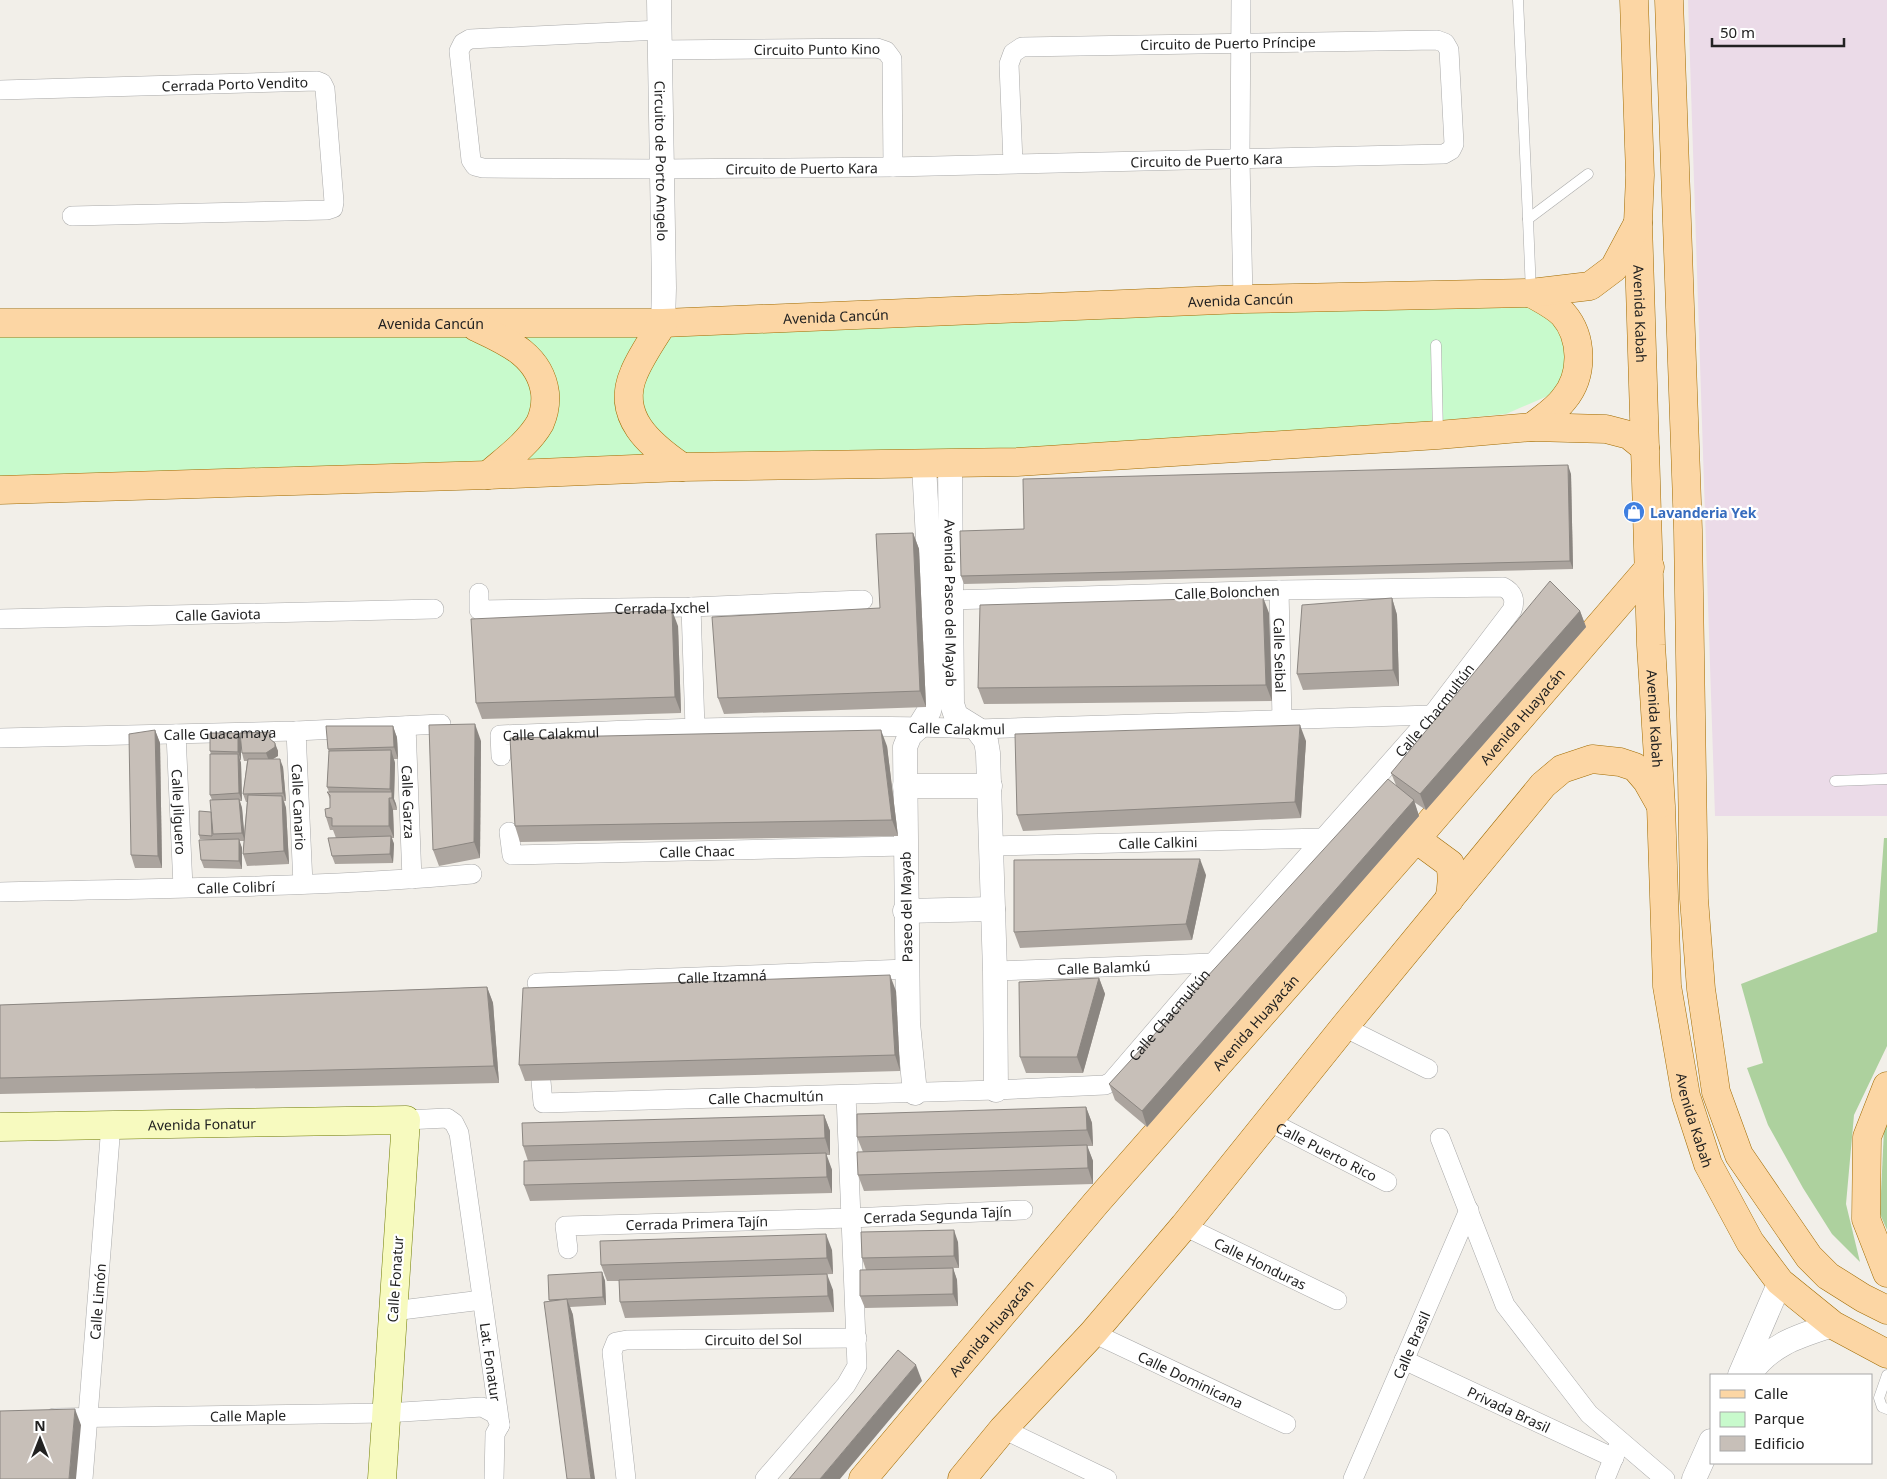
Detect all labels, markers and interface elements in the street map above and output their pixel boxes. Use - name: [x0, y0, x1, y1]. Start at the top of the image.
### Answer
- scale bar: [1712, 15, 1844, 47]
- text: 50 m: [1720, 22, 1755, 42]
- street label: Circuito de Puerto Príncipe: [1140, 32, 1316, 54]
- street label: Circuito Punto Kino: [754, 38, 880, 59]
- street label: Cerrada Porto Vendito: [161, 72, 308, 95]
- street label: Circuito de Porto Angelo: [651, 81, 673, 241]
- street label: Circuito de Puerto Kara: [1130, 148, 1283, 171]
- street label: Circuito de Puerto Kara: [725, 158, 878, 178]
- street label: Avenida Kabah: [1630, 265, 1652, 363]
- street label: Avenida Cancún: [1187, 288, 1294, 311]
- street label: Avenida Cancún: [783, 304, 889, 328]
- street label: Avenida Cancún: [378, 314, 484, 333]
- shop icon: Lavanderia Yek: [1622, 500, 1646, 524]
- place label: Lavanderia Yek: [1650, 503, 1757, 522]
- street label: Avenida Paseo del Mayab: [941, 519, 961, 687]
- street label: Calle Bolonchen: [1174, 581, 1280, 603]
- street label: Cerrada Ixchel: [614, 597, 710, 618]
- street label: Calle Gaviota: [175, 603, 261, 624]
- street label: Calle Seibal: [1270, 617, 1291, 693]
- street label: Calle Chacmultún: [1390, 659, 1478, 761]
- street label: Avenida Huayacán: [1475, 664, 1569, 768]
- street label: Avenida Kabah: [1643, 669, 1668, 768]
- street label: Calle Calakmul: [908, 717, 1005, 739]
- street label: Calle Guacamaya: [163, 722, 277, 744]
- street label: Calle Calakmul: [502, 722, 600, 744]
- street label: Calle Canario: [288, 763, 311, 851]
- street label: Calle Garza: [398, 765, 420, 839]
- street label: Calle Jilguero: [168, 769, 191, 855]
- street label: Calle Calkini: [1118, 832, 1198, 852]
- street label: Calle Chaac: [659, 840, 735, 861]
- street label: Paseo del Mayab: [896, 851, 916, 963]
- street label: Calle Colibrí: [197, 876, 276, 897]
- street label: Calle Balamkú: [1057, 956, 1151, 978]
- street label: Calle Itzamná: [677, 965, 767, 987]
- street label: Calle Chacmultún: [1124, 965, 1214, 1064]
- street label: Avenida Huayacán: [1208, 970, 1302, 1074]
- street label: Avenida Kabah: [1673, 1071, 1718, 1170]
- street label: Calle Chacmultún: [708, 1085, 824, 1108]
- street label: Avenida Fonatur: [148, 1113, 256, 1134]
- street label: Calle Puerto Rico: [1273, 1117, 1381, 1185]
- street label: Cerrada Segunda Tajín: [863, 1201, 1012, 1227]
- street label: Cerrada Primera Tajín: [625, 1211, 768, 1234]
- street label: Calle Honduras: [1211, 1233, 1310, 1294]
- street label: Calle Fonatur: [382, 1235, 408, 1323]
- street label: Calle Limón: [85, 1263, 110, 1341]
- street label: Avenida Huayacán: [944, 1275, 1037, 1380]
- street label: Calle Brasil: [1388, 1308, 1434, 1382]
- street label: Lat. Fonatur: [476, 1321, 506, 1403]
- street label: Circuito del Sol: [704, 1329, 802, 1349]
- street label: Calle Dominicana: [1135, 1346, 1246, 1412]
- legend: [1710, 1374, 1872, 1464]
- street label: Privada Brasil: [1465, 1382, 1554, 1437]
- text: Calle: [1754, 1383, 1788, 1403]
- street label: Calle Maple: [210, 1405, 286, 1425]
- text: Parque: [1754, 1408, 1804, 1428]
- north arrow: [15, 1414, 65, 1464]
- text: N: [34, 1416, 46, 1435]
- text: Edificio: [1754, 1433, 1805, 1453]

